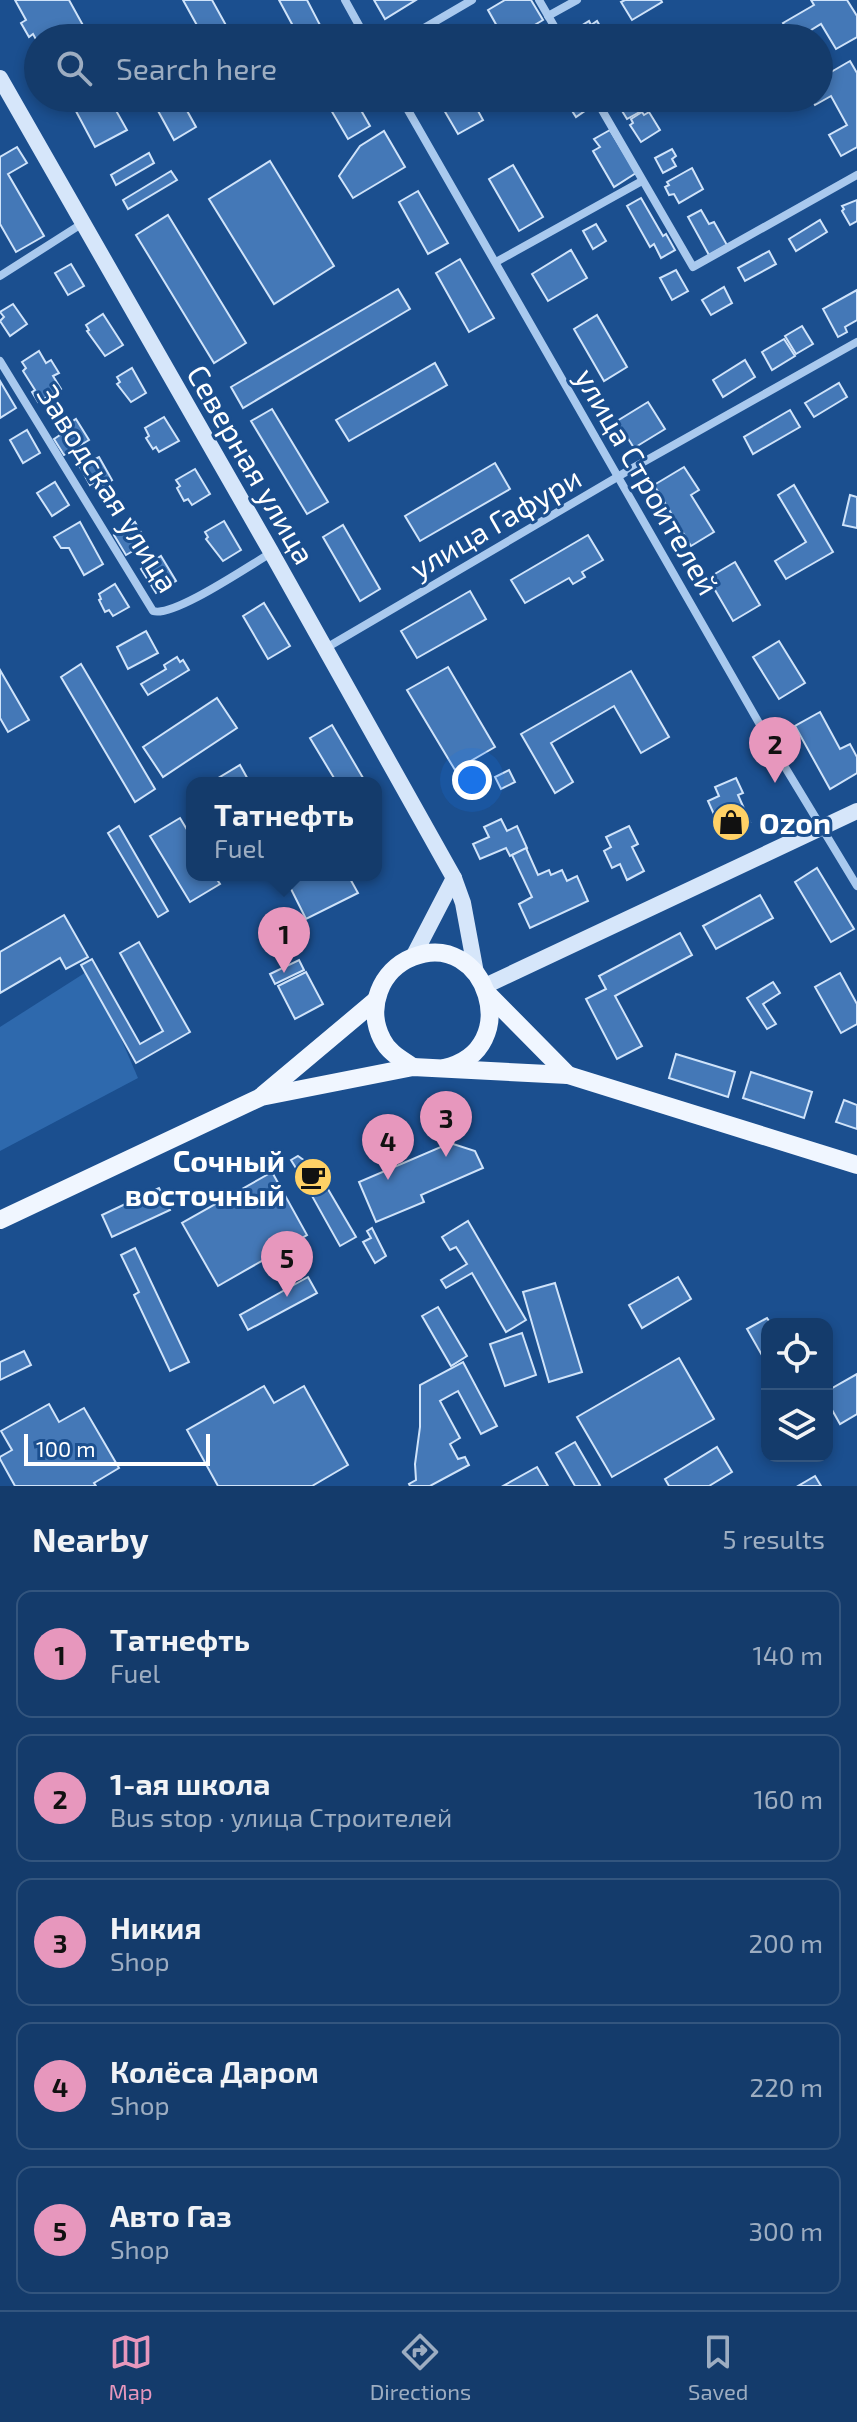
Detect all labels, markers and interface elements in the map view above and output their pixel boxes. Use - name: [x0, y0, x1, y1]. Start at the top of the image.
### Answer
- search box: [24, 24, 833, 112]
- icon: search: [52, 46, 96, 90]
- text: Search here: [116, 50, 277, 86]
- street label: Северная улица: [180, 358, 324, 571]
- street label: улица Строителей: [568, 361, 728, 601]
- street label: Заводская улица: [30, 378, 187, 599]
- street label: улица Гафури: [403, 459, 587, 586]
- pin: 2: [749, 717, 801, 783]
- your location: [452, 760, 492, 800]
- popup: [186, 777, 382, 881]
- text: Татнефть: [214, 796, 354, 832]
- shop icon: Ozon: [710, 801, 752, 843]
- place label: Ozon: [759, 804, 831, 840]
- text: Fuel: [214, 832, 264, 863]
- pin: 1: [258, 907, 310, 973]
- pin: 3: [420, 1091, 472, 1157]
- pin: 4: [362, 1114, 414, 1180]
- place label: Сочный восточный: [125, 1142, 285, 1212]
- cafe icon: Сочный восточный: [292, 1156, 334, 1198]
- pin: 5: [261, 1231, 313, 1297]
- map controls: [761, 1318, 833, 1462]
- button: locate: [761, 1318, 833, 1390]
- button: layers: [761, 1390, 833, 1462]
- scale bar: [24, 1430, 210, 1466]
- text: 100 m: [36, 1435, 95, 1461]
- text: Nearby: [32, 1518, 149, 1559]
- text: 5 results: [723, 1523, 825, 1554]
- text: Татнефть: [110, 1621, 250, 1657]
- text: 1: [54, 1639, 66, 1670]
- text: 140 m: [752, 1639, 823, 1670]
- text: Fuel: [110, 1657, 160, 1688]
- text: 1-ая школа: [110, 1765, 270, 1801]
- text: 2: [52, 1783, 68, 1814]
- text: 160 m: [754, 1783, 823, 1814]
- text: Bus stop · улица Строителей: [110, 1801, 452, 1832]
- text: Никия: [110, 1909, 201, 1945]
- text: 3: [53, 1927, 67, 1958]
- text: 200 m: [748, 1927, 823, 1958]
- text: Shop: [110, 1945, 170, 1976]
- text: Колёса Даром: [110, 2053, 319, 2089]
- text: 4: [52, 2071, 68, 2102]
- text: 220 m: [750, 2071, 823, 2102]
- text: Shop: [110, 2089, 170, 2120]
- text: Авто Газ: [110, 2197, 232, 2233]
- text: 5: [53, 2215, 67, 2246]
- text: 300 m: [749, 2215, 823, 2246]
- text: Shop: [110, 2233, 170, 2264]
- tab: Map: [109, 2330, 153, 2404]
- tab: Directions: [370, 2330, 471, 2404]
- tab: Saved: [688, 2330, 748, 2404]

